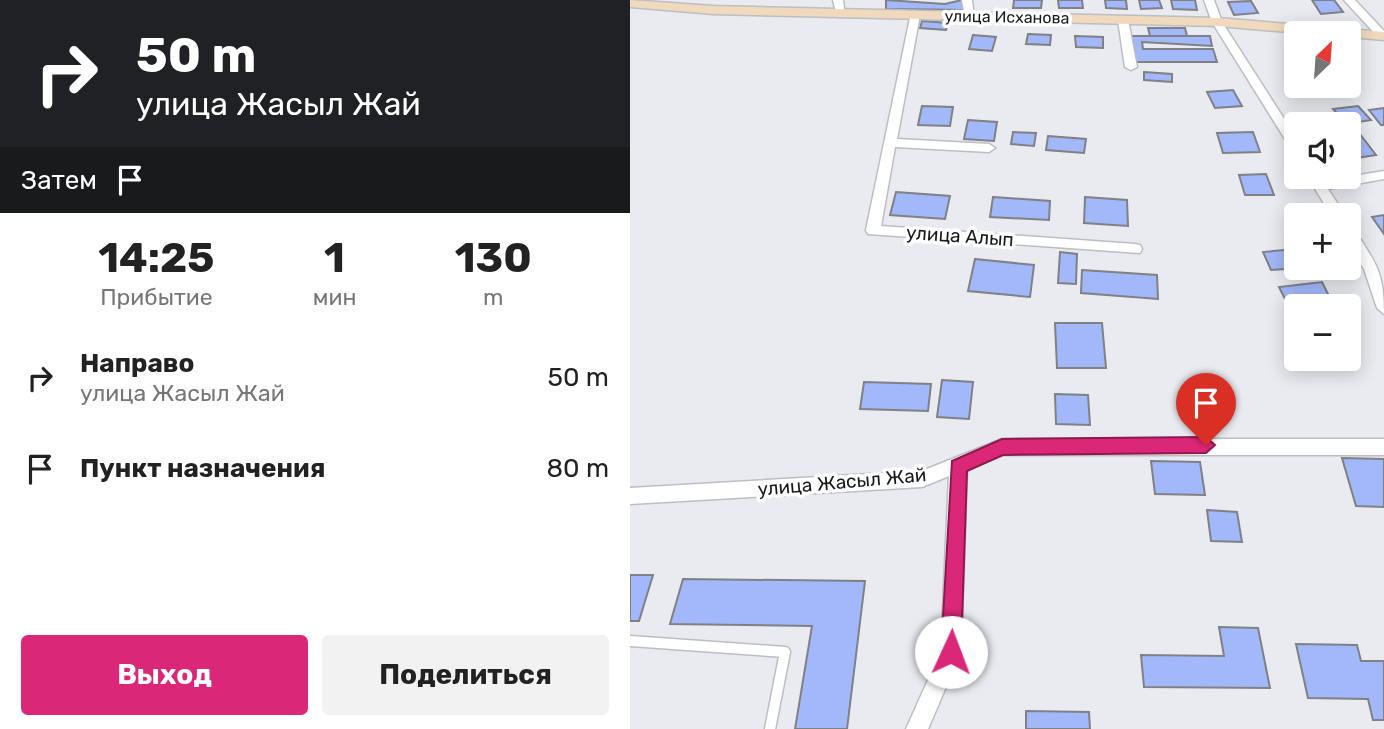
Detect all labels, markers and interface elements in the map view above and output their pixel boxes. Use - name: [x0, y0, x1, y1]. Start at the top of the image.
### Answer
- street label: улица Исханова: [944, 6, 1070, 28]
- north arrow: [1284, 21, 1362, 98]
- map controls: [1284, 21, 1361, 371]
- text: 50 m: [136, 26, 256, 84]
- icon: right: [21, 28, 112, 119]
- text: улица Жасыл Жай: [136, 85, 421, 123]
- button: sound: [1284, 112, 1361, 189]
- icon: arrive: [111, 161, 149, 199]
- text: Затем: [21, 165, 97, 196]
- button: +: [1284, 203, 1361, 280]
- street label: улица Алып: [905, 221, 1015, 251]
- text: 14:25: [98, 233, 214, 283]
- text: 1: [324, 233, 345, 283]
- text: 130: [455, 233, 532, 283]
- text: Прибытие: [100, 283, 213, 311]
- text: мин: [313, 283, 356, 311]
- text: m: [483, 283, 503, 311]
- button: −: [1284, 294, 1361, 371]
- text: Направо: [80, 348, 194, 379]
- icon: right: [21, 359, 59, 397]
- text: 50 m: [548, 362, 609, 393]
- pin: [1176, 373, 1236, 445]
- text: улица Жасыл Жай: [80, 379, 285, 407]
- icon: arrive: [1187, 384, 1225, 422]
- icon: arrive: [21, 450, 59, 488]
- text: Пункт назначения: [80, 453, 325, 484]
- text: 80 m: [546, 453, 609, 484]
- street label: улица Жасыл Жай: [757, 463, 927, 501]
- position arrow: [914, 615, 988, 689]
- button: Выход: [21, 635, 308, 715]
- button: Поделиться: [322, 635, 609, 715]

